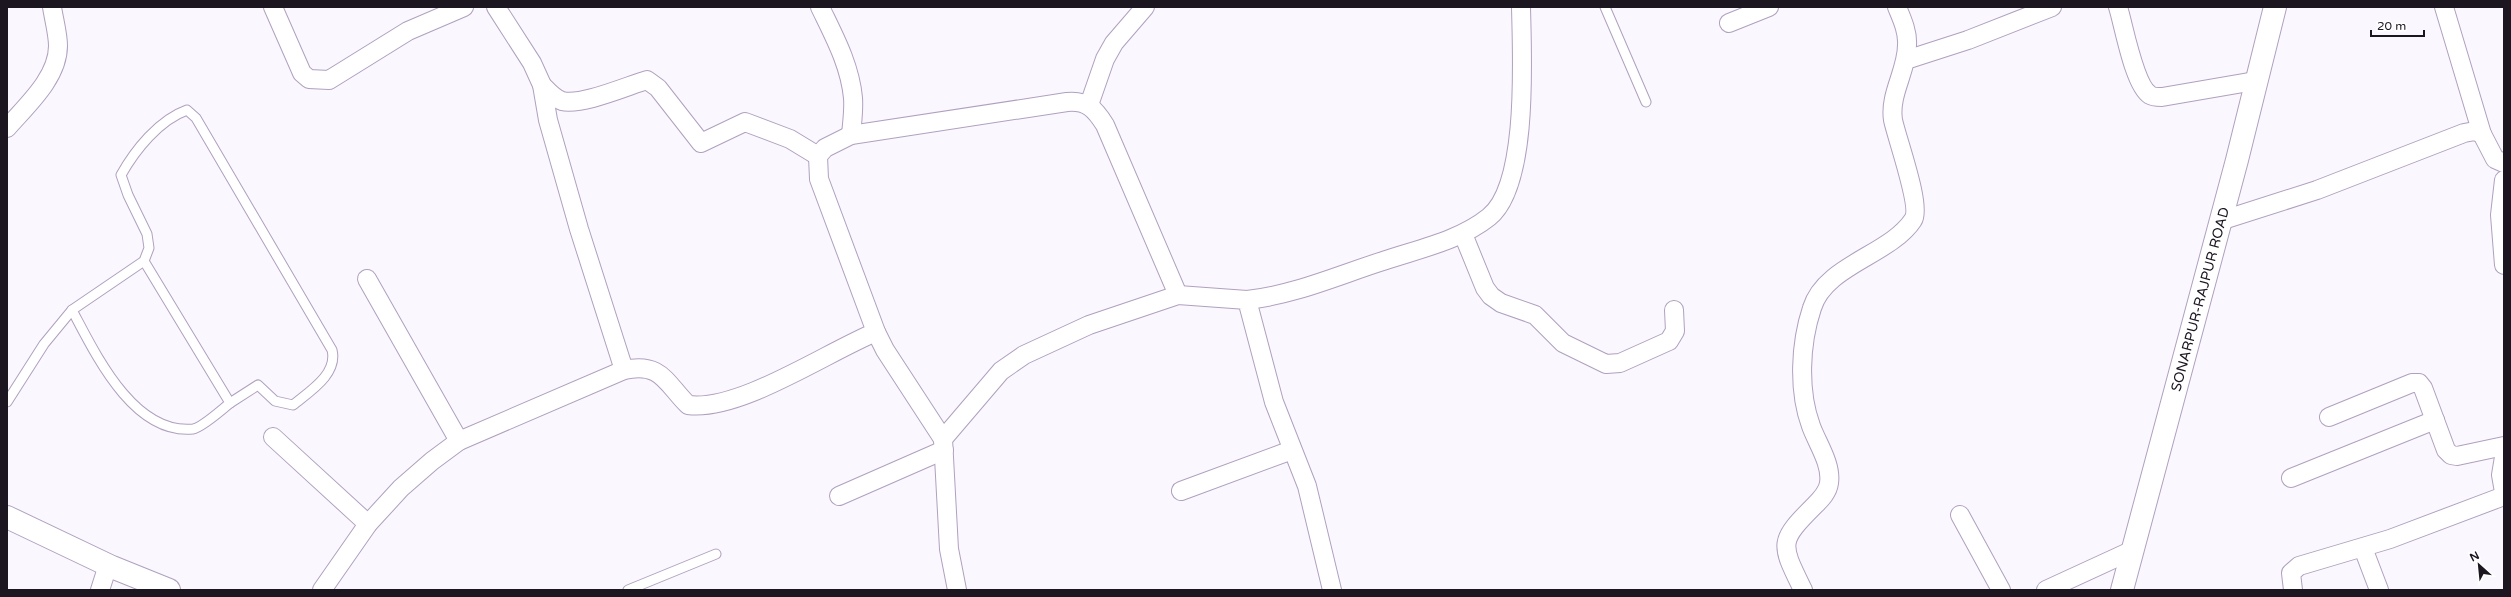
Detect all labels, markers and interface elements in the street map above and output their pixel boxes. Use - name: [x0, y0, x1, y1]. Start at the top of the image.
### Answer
- scale bar: [2371, 12, 2424, 38]
- text: 20 m: [2377, 19, 2406, 33]
- street label: SONARPUR-RAJPUR ROAD: [2167, 205, 2233, 393]
- north arrow: [2459, 545, 2499, 585]
- text: N: [2468, 549, 2482, 564]

